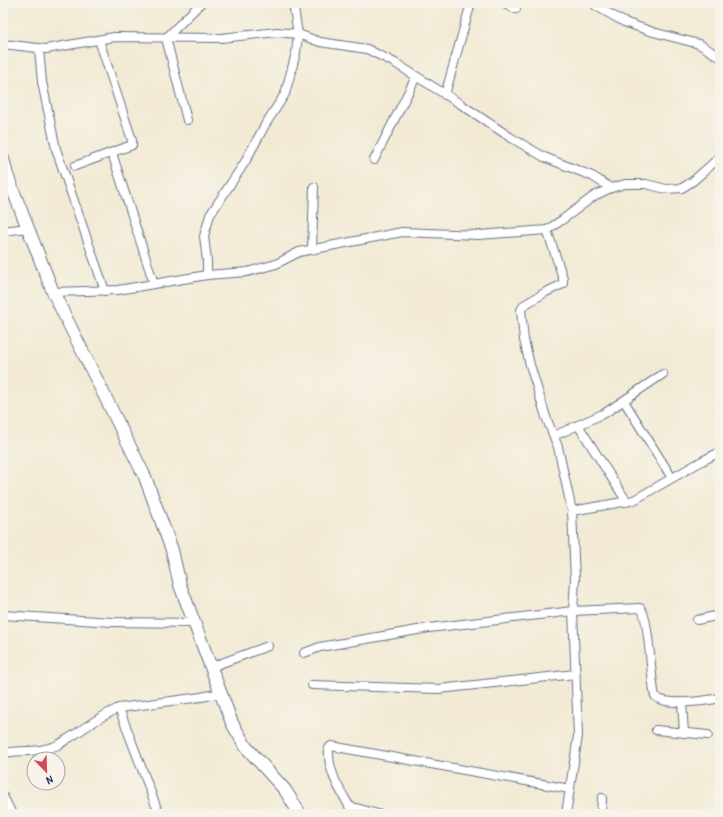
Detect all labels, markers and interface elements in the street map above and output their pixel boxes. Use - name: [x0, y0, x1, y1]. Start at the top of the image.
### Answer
- north arrow: [26, 751, 66, 791]
- text: N: [44, 773, 55, 788]

